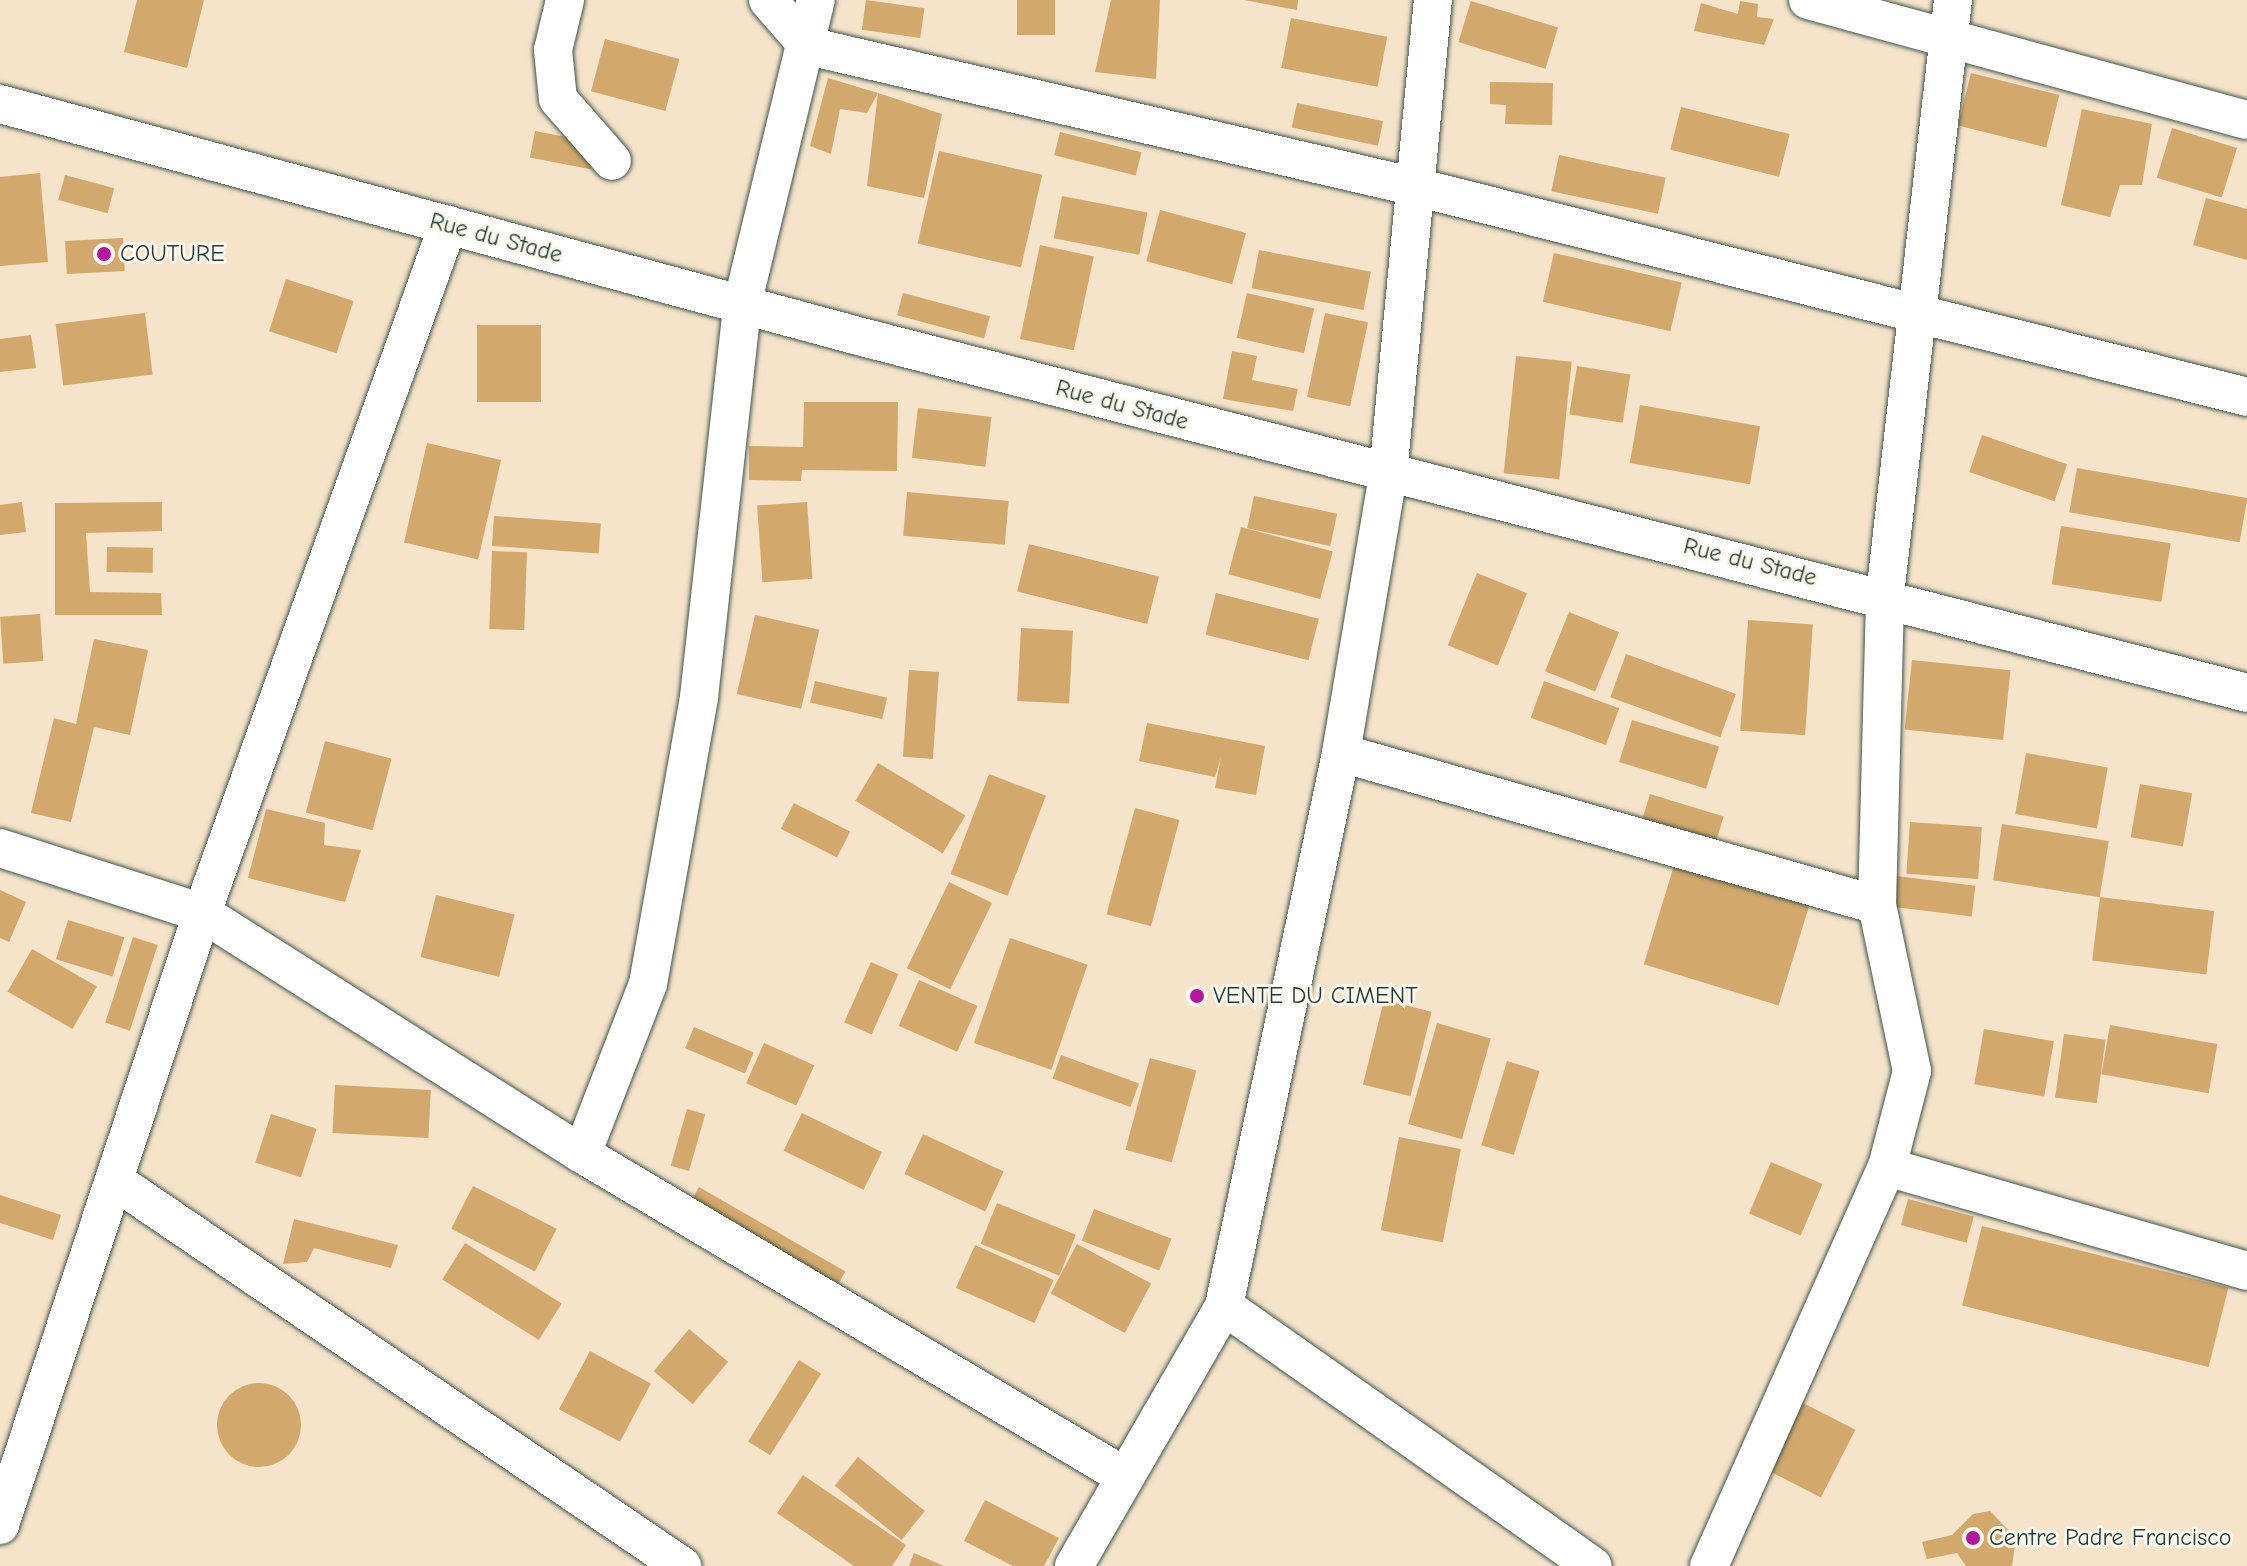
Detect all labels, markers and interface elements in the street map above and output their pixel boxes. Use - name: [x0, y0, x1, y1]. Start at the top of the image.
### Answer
- street label: Rue du Stade: [427, 206, 565, 270]
- place label: COUTURE: [120, 240, 225, 268]
- marker: COUTURE: [95, 245, 113, 263]
- street label: Rue du Stade: [1053, 373, 1191, 437]
- street label: Rue du Stade: [1680, 532, 1820, 592]
- place label: VENTE DU CIMENT: [1213, 982, 1418, 1010]
- marker: VENTE DU CIMENT: [1188, 987, 1206, 1005]
- place label: Centre Padre Francisco: [1989, 1524, 2231, 1552]
- marker: Centre Padre Francisco: [1964, 1529, 1982, 1547]

